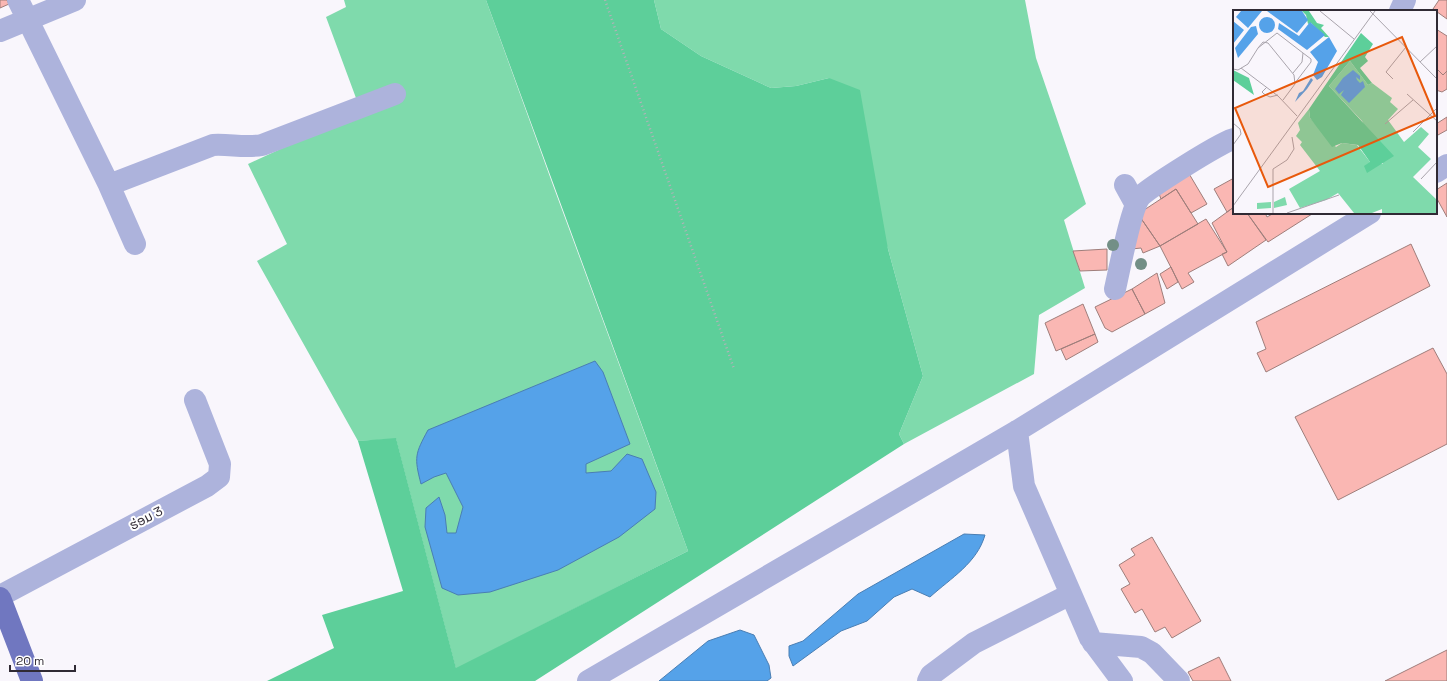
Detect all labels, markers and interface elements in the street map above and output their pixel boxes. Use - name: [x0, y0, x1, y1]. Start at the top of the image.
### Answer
- inset map: [1233, 10, 1437, 214]
- street label: ຮ່ອມ 3: [126, 502, 166, 534]
- scale bar: [10, 647, 75, 673]
- text: 20 m: [16, 653, 44, 669]

